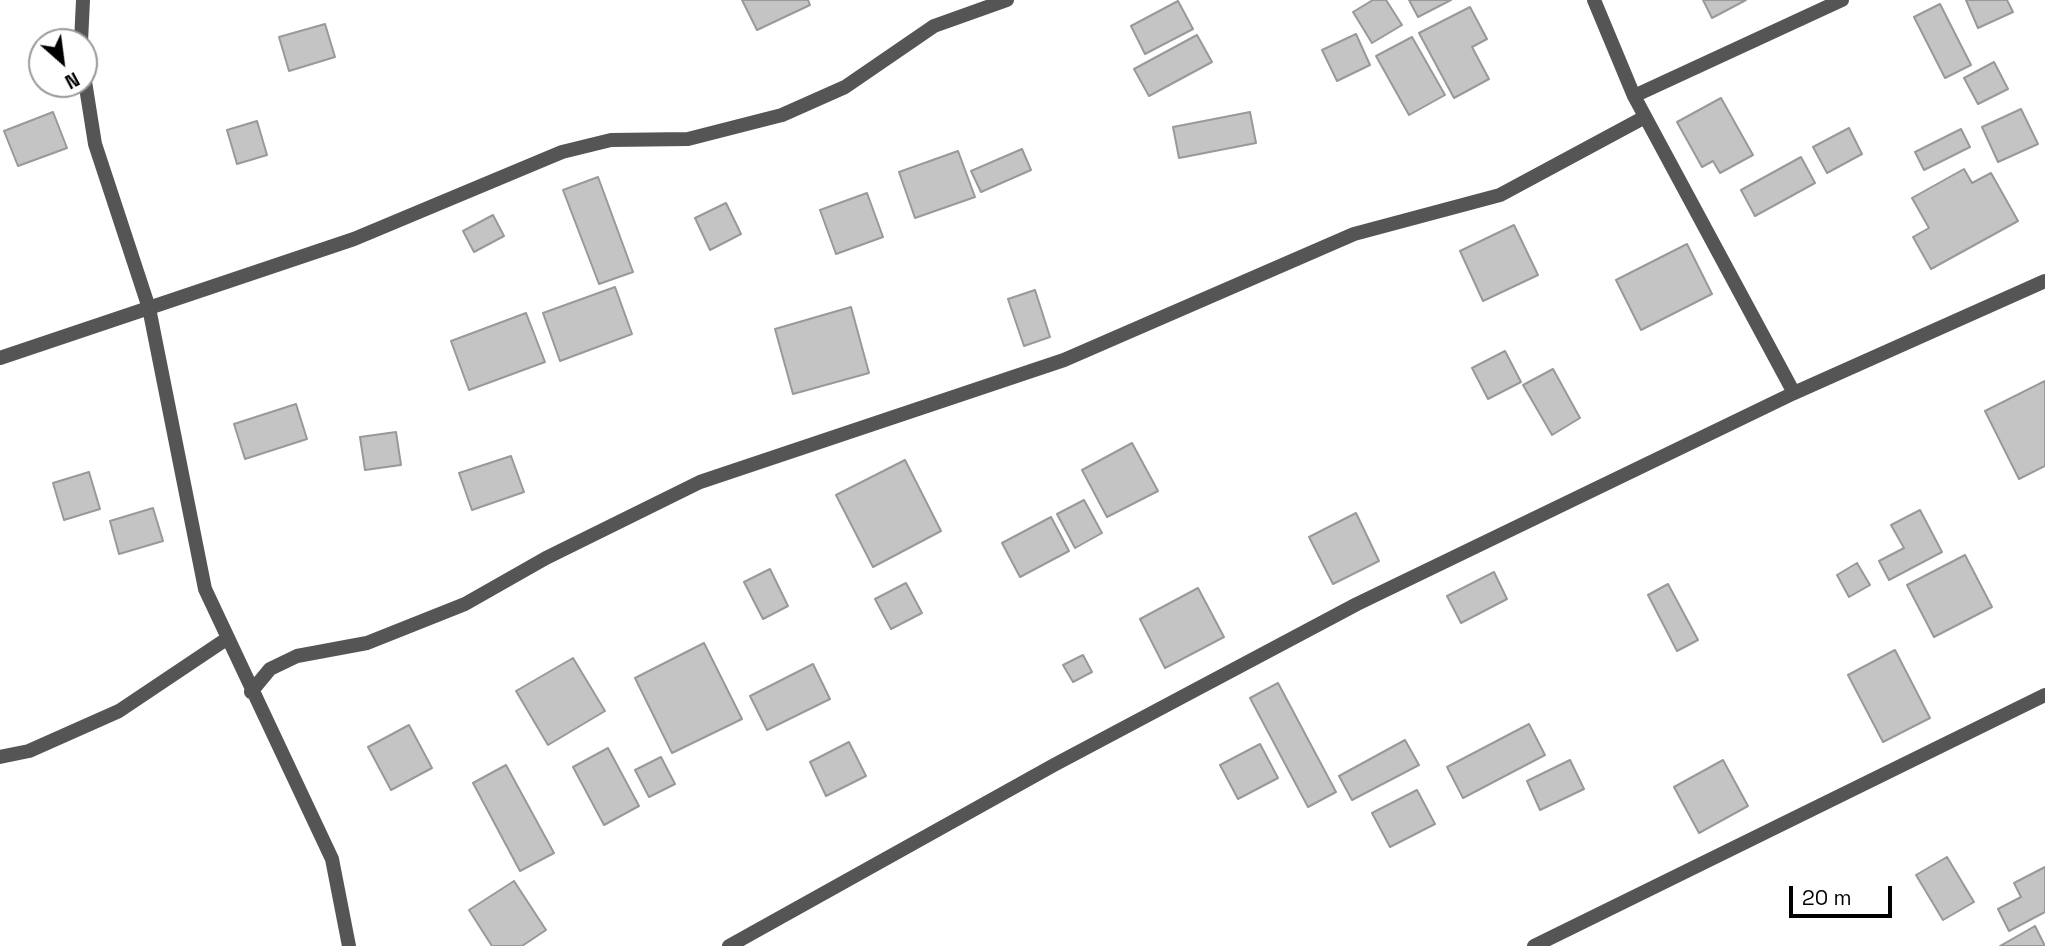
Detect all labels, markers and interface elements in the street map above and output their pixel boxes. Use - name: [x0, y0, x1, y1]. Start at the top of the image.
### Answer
- north arrow: [28, 28, 98, 98]
- text: N: [61, 66, 84, 94]
- scale bar: [1793, 872, 1896, 916]
- text: 20 m: [1802, 884, 1852, 911]

